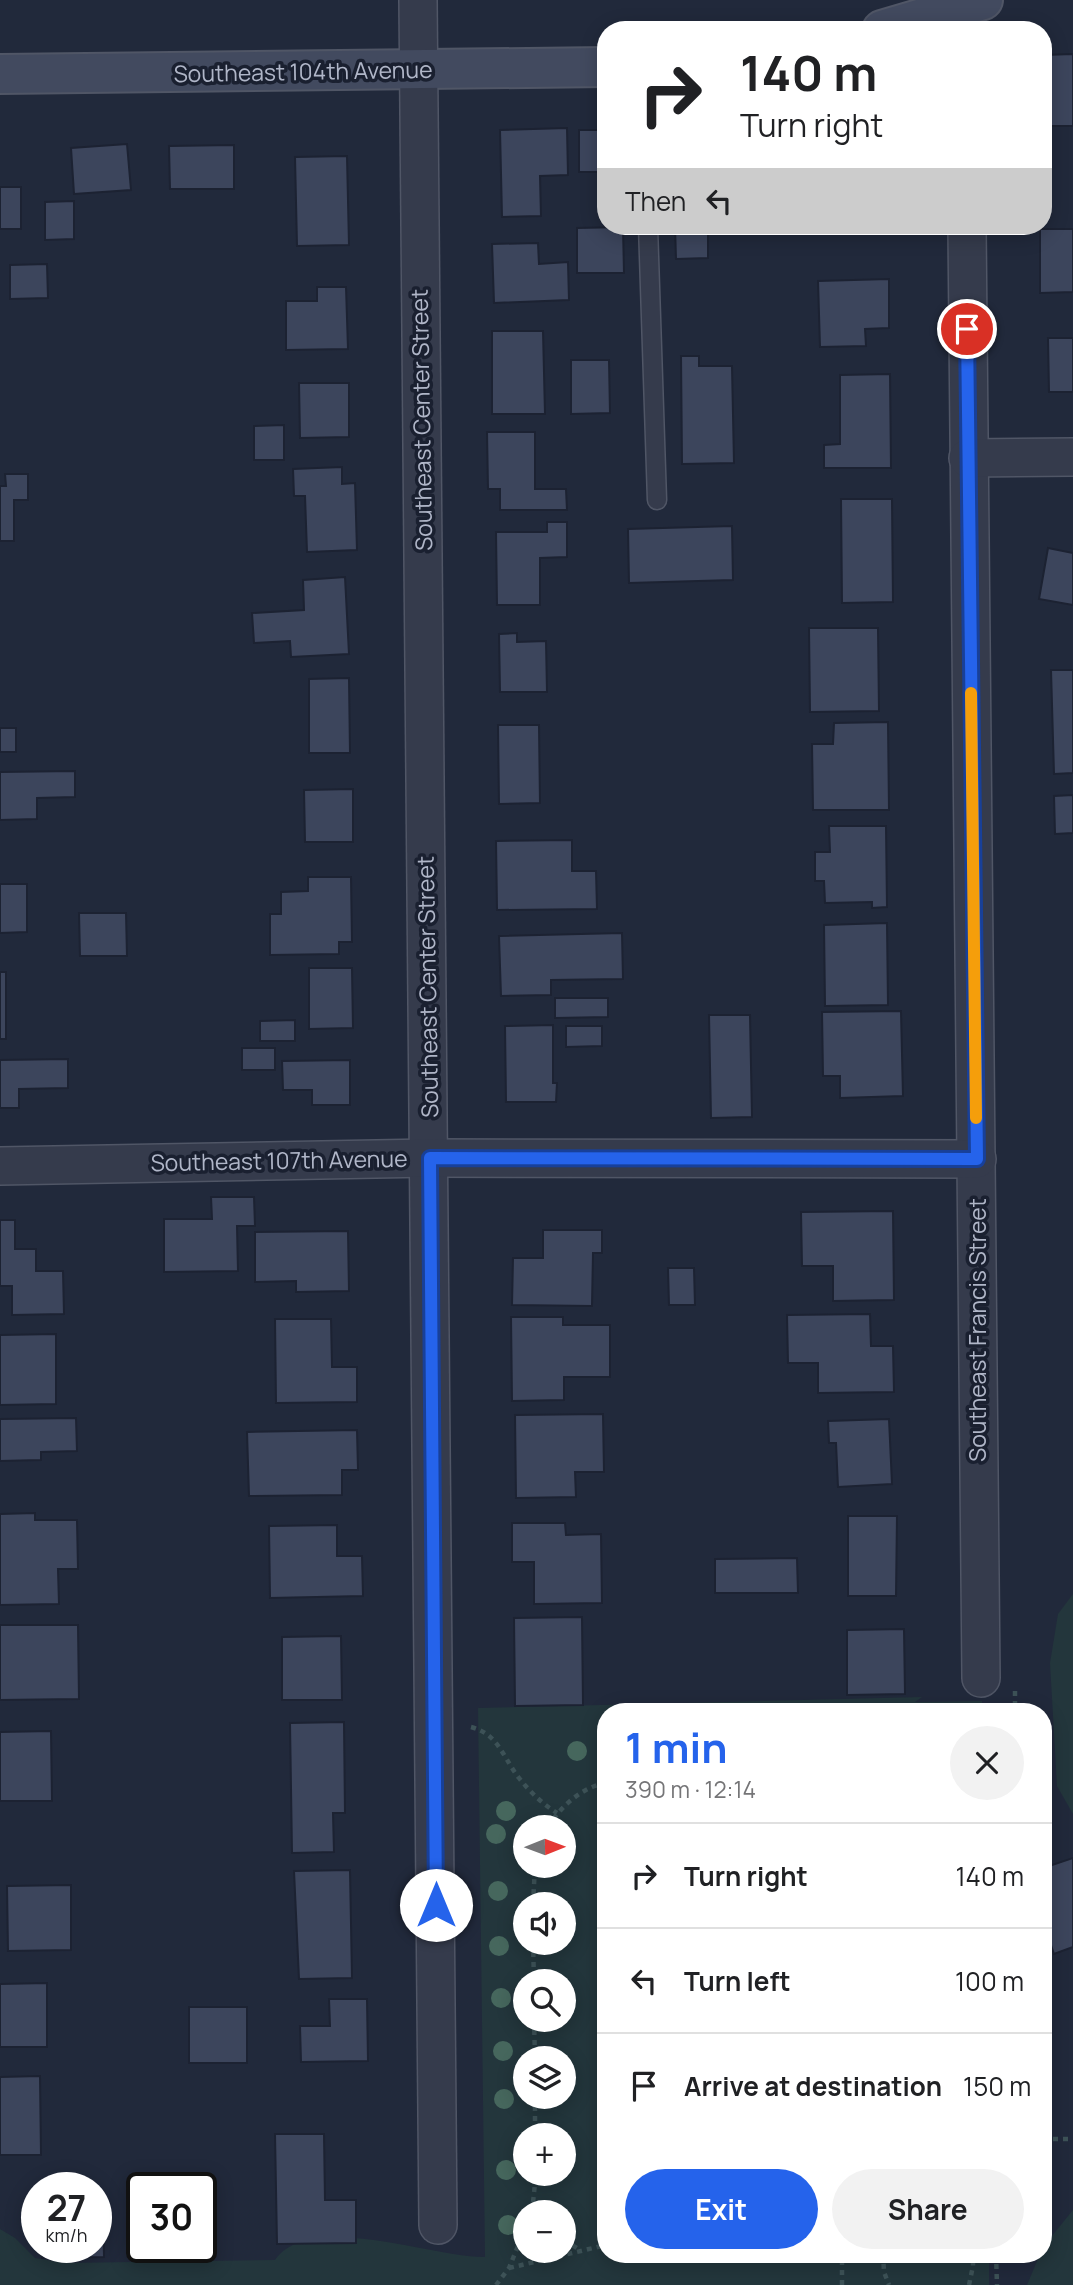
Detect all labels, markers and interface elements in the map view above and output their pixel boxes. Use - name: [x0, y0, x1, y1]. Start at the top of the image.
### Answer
- text: 140 m: [740, 39, 877, 106]
- icon: right: [625, 49, 716, 140]
- street label: Southeast 104th Avenue: [173, 53, 433, 89]
- text: Turn right: [740, 103, 883, 147]
- icon: left: [700, 182, 738, 220]
- text: Then: [625, 183, 686, 219]
- street label: Southeast Center Street: [403, 289, 439, 551]
- pin: [937, 299, 997, 359]
- icon: arrive: [948, 310, 986, 348]
- street label: Southeast Center Street: [409, 856, 445, 1118]
- street label: Southeast 107th Avenue: [150, 1142, 408, 1178]
- street label: Southeast Francis Street: [961, 1198, 993, 1462]
- text: 1 min: [625, 1718, 728, 1776]
- button: close: [950, 1726, 1024, 1800]
- text: 390 m · 12:14: [625, 1773, 756, 1805]
- north arrow: [513, 1815, 576, 1878]
- map controls: [513, 1815, 576, 2263]
- icon: right: [625, 1857, 663, 1895]
- text: Turn right: [684, 1858, 808, 1894]
- text: 140 m: [955, 1858, 1024, 1894]
- position arrow: [399, 1868, 473, 1942]
- button: sound: [513, 1892, 576, 1955]
- icon: left: [625, 1962, 663, 2000]
- text: Turn left: [684, 1963, 791, 1999]
- text: 100 m: [955, 1963, 1024, 1999]
- button: search: [513, 1969, 576, 2032]
- button: layers: [513, 2046, 576, 2109]
- icon: arrive: [625, 2067, 663, 2105]
- text: Arrive at destination: [684, 2068, 942, 2104]
- text: 150 m: [963, 2068, 1031, 2104]
- button: +: [513, 2123, 576, 2186]
- button: Exit: [625, 2169, 818, 2249]
- button: Share: [832, 2169, 1024, 2249]
- speed limit sign: 30: [126, 2172, 217, 2263]
- text: 27: [47, 2184, 86, 2232]
- button: −: [513, 2200, 576, 2263]
- text: km/h: [46, 2223, 87, 2247]

